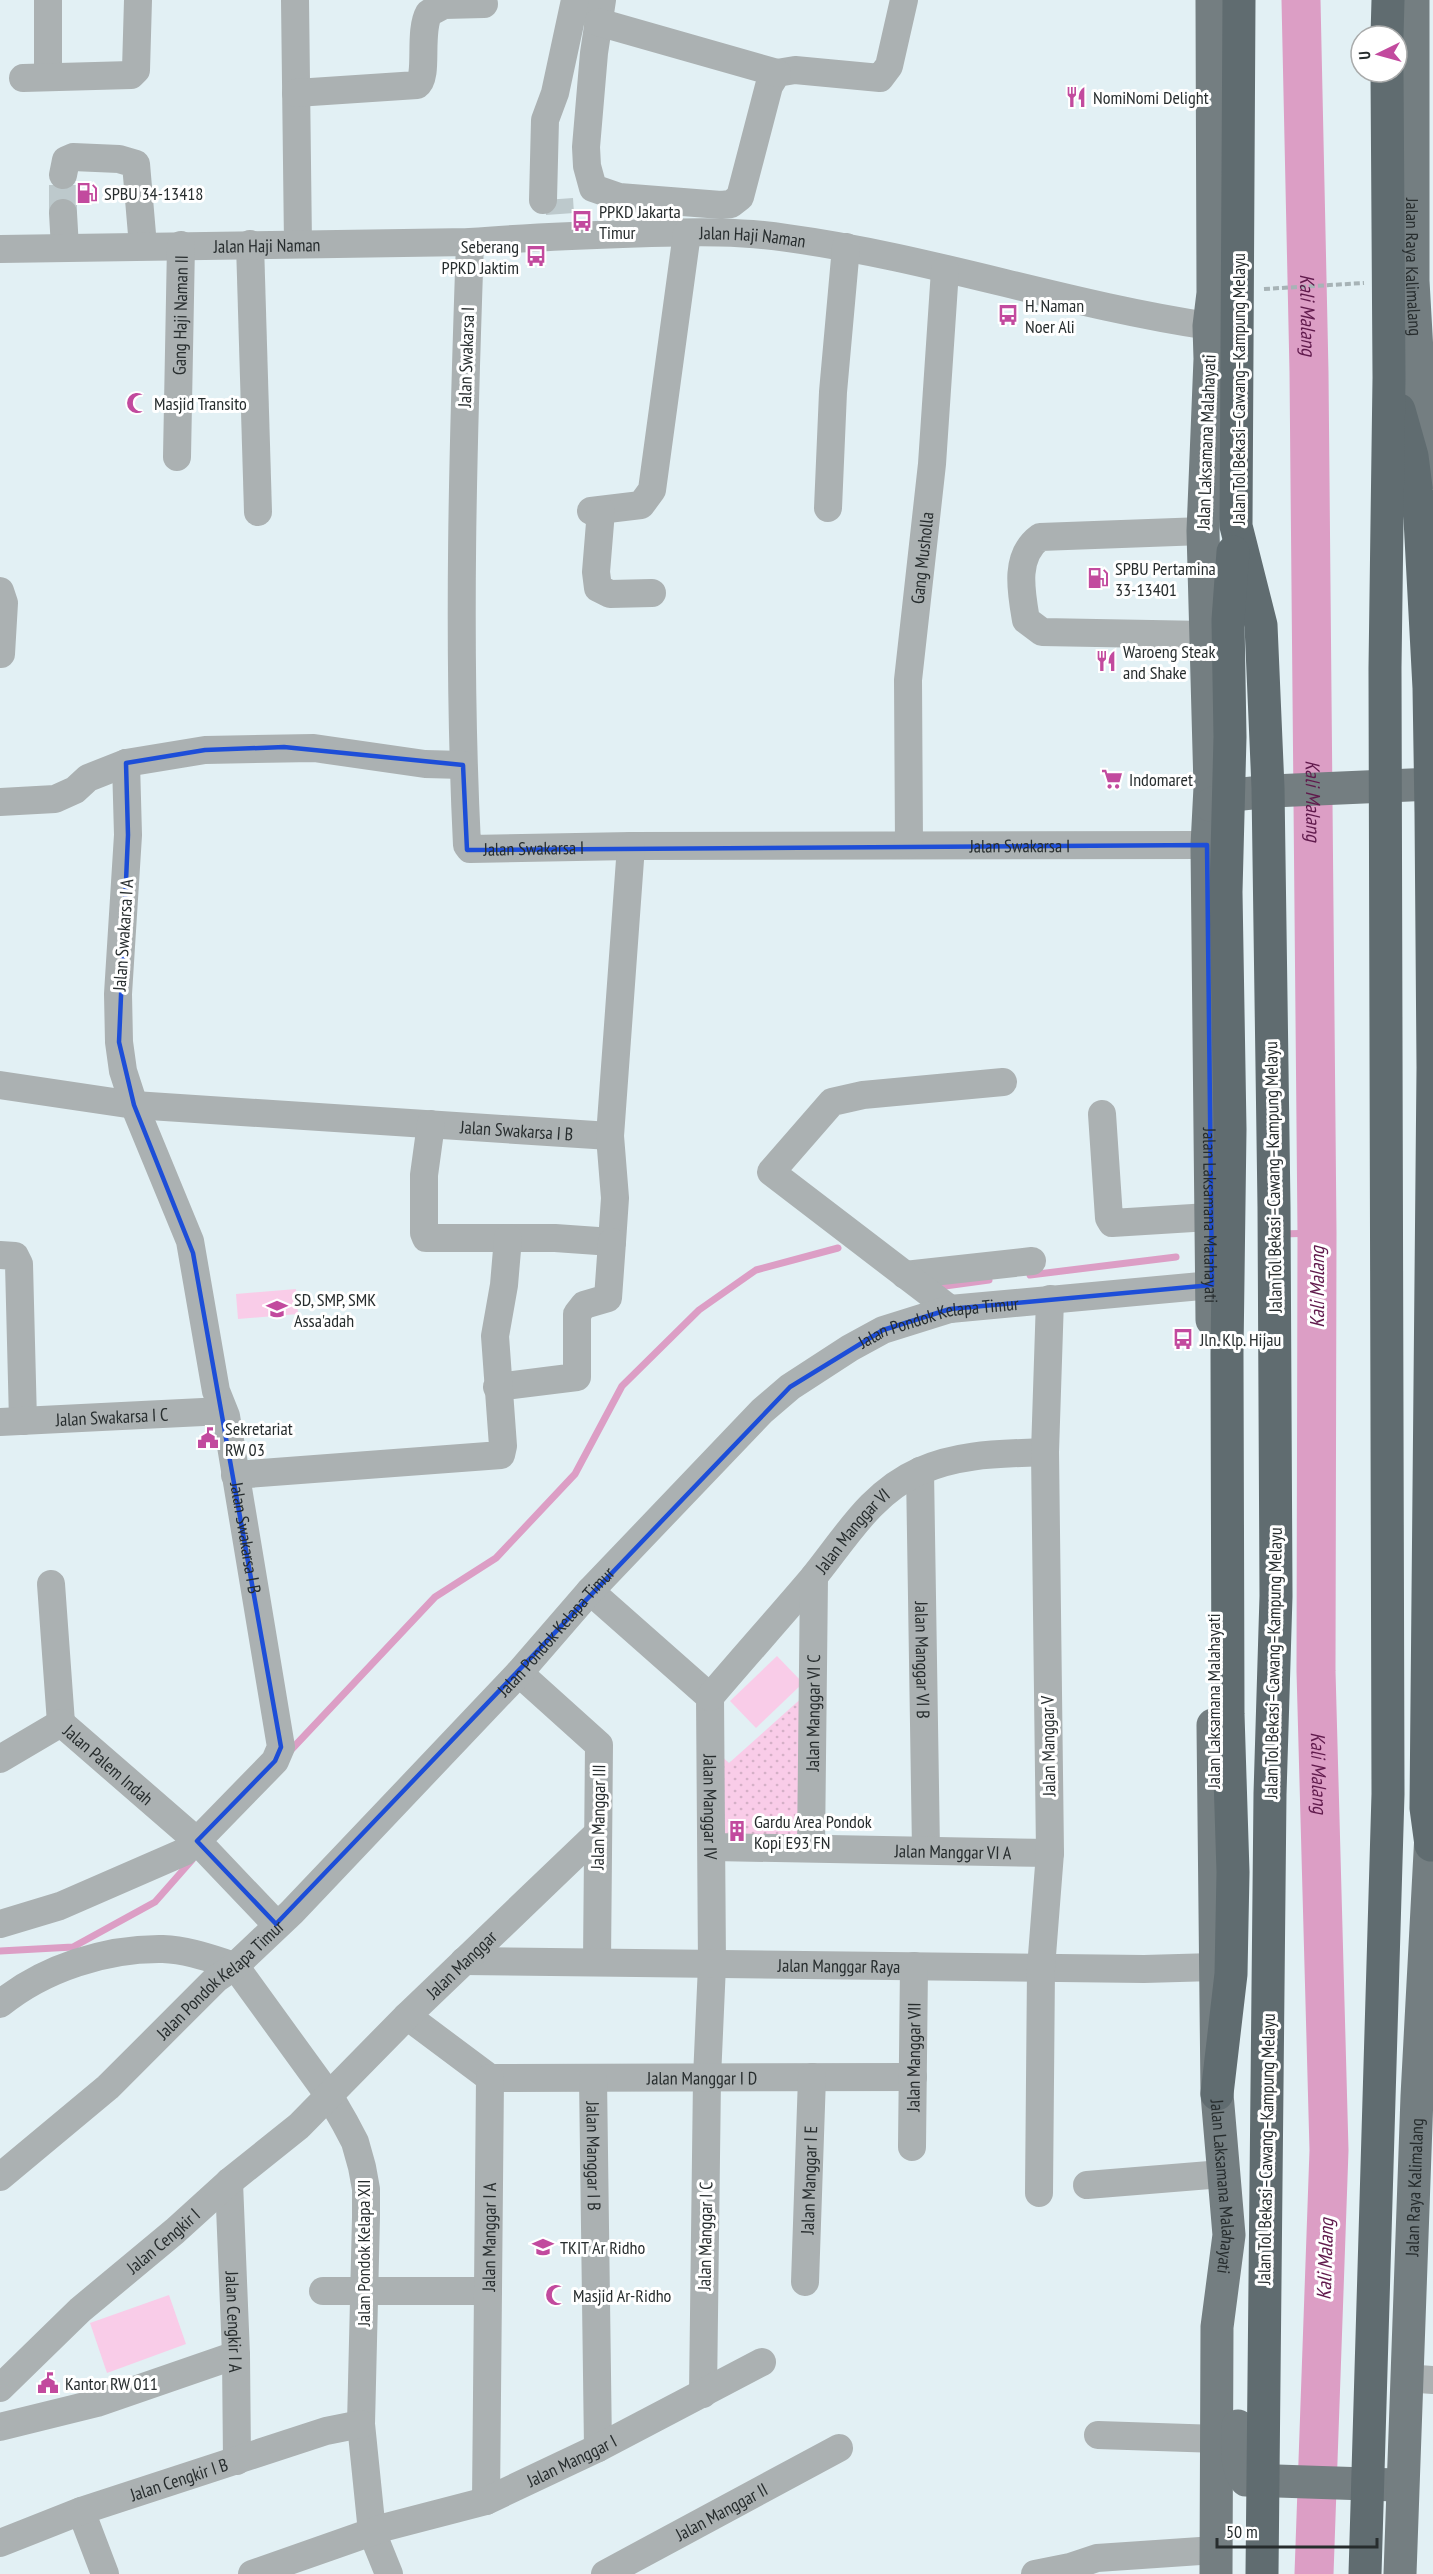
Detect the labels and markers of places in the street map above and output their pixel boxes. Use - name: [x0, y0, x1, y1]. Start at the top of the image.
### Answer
- restaurant icon: NomiNomi Delight: [1064, 85, 1088, 109]
- place label: NomiNomi Delight: [1093, 86, 1209, 109]
- fuel station icon: SPBU 34-13418: [75, 181, 99, 205]
- place label: SPBU 34-13418: [104, 182, 203, 205]
- place label: PPKD Jakarta Timur: [599, 200, 681, 244]
- bus stop icon: PPKD Jakarta Timur: [570, 209, 594, 233]
- place label: Seberang PPKD Jaktim: [442, 235, 519, 279]
- bus stop icon: Seberang PPKD Jaktim: [524, 244, 548, 268]
- place label: H. Naman Noer Ali: [1025, 294, 1084, 338]
- bus stop icon: H. Naman Noer Ali: [996, 303, 1020, 327]
- mosque icon: Masjid Transito: [125, 391, 149, 415]
- place label: Masjid Transito: [154, 392, 247, 415]
- place label: SPBU Pertamina 33-13401: [1115, 557, 1216, 601]
- fuel station icon: SPBU Pertamina 33-13401: [1086, 566, 1110, 590]
- place label: Waroeng Steak and Shake: [1123, 640, 1215, 684]
- restaurant icon: Waroeng Steak and Shake: [1094, 649, 1118, 673]
- supermarket icon: Indomaret: [1100, 767, 1124, 791]
- place label: Indomaret: [1129, 768, 1193, 791]
- place label: SD, SMP, SMK Assa'adah: [294, 1288, 376, 1332]
- school or university icon: SD, SMP, SMK Assa'adah: [265, 1297, 289, 1321]
- bus stop icon: Jln. Klp. Hijau: [1171, 1327, 1195, 1351]
- place label: Jln. Klp. Hijau: [1199, 1328, 1281, 1351]
- place label: Sekretariat RW 03: [225, 1417, 293, 1461]
- public building icon: Sekretariat RW 03: [196, 1426, 220, 1450]
- place label: Gardu Area Pondok Kopi E93 FN: [754, 1810, 872, 1854]
- building icon: Gardu Area Pondok Kopi E93 FN: [725, 1819, 749, 1843]
- school or university icon: TKIT Ar Ridho: [531, 2235, 555, 2259]
- place label: TKIT Ar Ridho: [560, 2236, 645, 2259]
- mosque icon: Masjid Ar-Ridho: [544, 2283, 568, 2307]
- place label: Masjid Ar-Ridho: [573, 2284, 672, 2307]
- public building icon: Kantor RW 011: [36, 2371, 60, 2395]
- place label: Kantor RW 011: [65, 2372, 158, 2395]

